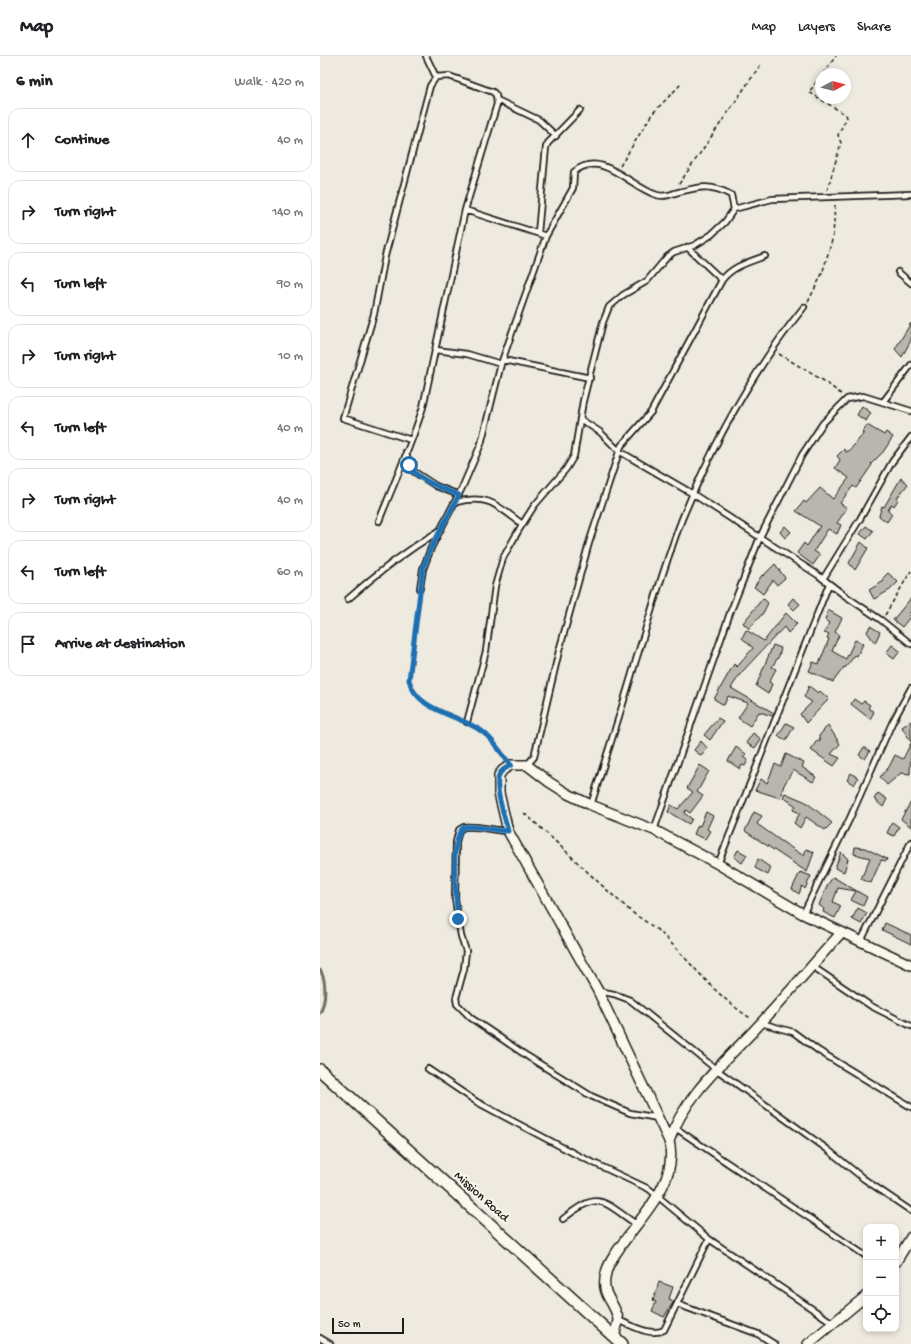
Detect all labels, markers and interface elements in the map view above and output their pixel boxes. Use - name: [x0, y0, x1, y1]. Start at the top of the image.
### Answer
- text: Map: [20, 16, 53, 39]
- text: Map: [752, 19, 776, 36]
- text: Layers: [798, 19, 835, 36]
- text: Share: [857, 19, 891, 36]
- north arrow: [815, 68, 851, 104]
- text: 6 min: [16, 72, 52, 92]
- text: Walk · 420 m: [235, 75, 304, 90]
- icon: ahead: [17, 129, 39, 151]
- text: Continue: [55, 131, 109, 149]
- text: 40 m: [277, 133, 303, 148]
- icon: right: [17, 201, 39, 223]
- text: Turn right: [55, 203, 115, 221]
- text: 140 m: [272, 205, 303, 220]
- icon: left: [17, 273, 39, 295]
- text: Turn left: [55, 275, 106, 293]
- text: 90 m: [277, 277, 303, 292]
- icon: right: [17, 345, 39, 367]
- text: Turn right: [55, 347, 115, 365]
- text: 10 m: [278, 349, 303, 364]
- icon: left: [17, 417, 39, 439]
- text: Turn left: [55, 419, 106, 437]
- text: 40 m: [277, 421, 303, 436]
- route start: [400, 456, 418, 474]
- icon: right: [17, 489, 39, 511]
- text: Turn right: [55, 491, 115, 509]
- text: 40 m: [277, 493, 303, 508]
- icon: left: [17, 561, 39, 583]
- text: Turn left: [55, 563, 106, 581]
- text: 60 m: [277, 565, 303, 580]
- icon: arrive: [17, 633, 39, 655]
- text: Arrive at destination: [55, 635, 185, 653]
- route end: [449, 910, 467, 928]
- street label: Mission Road: [450, 1168, 513, 1226]
- map controls: [863, 1224, 899, 1332]
- button: +: [863, 1224, 899, 1260]
- button: −: [863, 1260, 899, 1296]
- button: locate: [863, 1296, 899, 1332]
- scale bar: [332, 1316, 404, 1335]
- text: 50 m: [338, 1319, 360, 1331]

